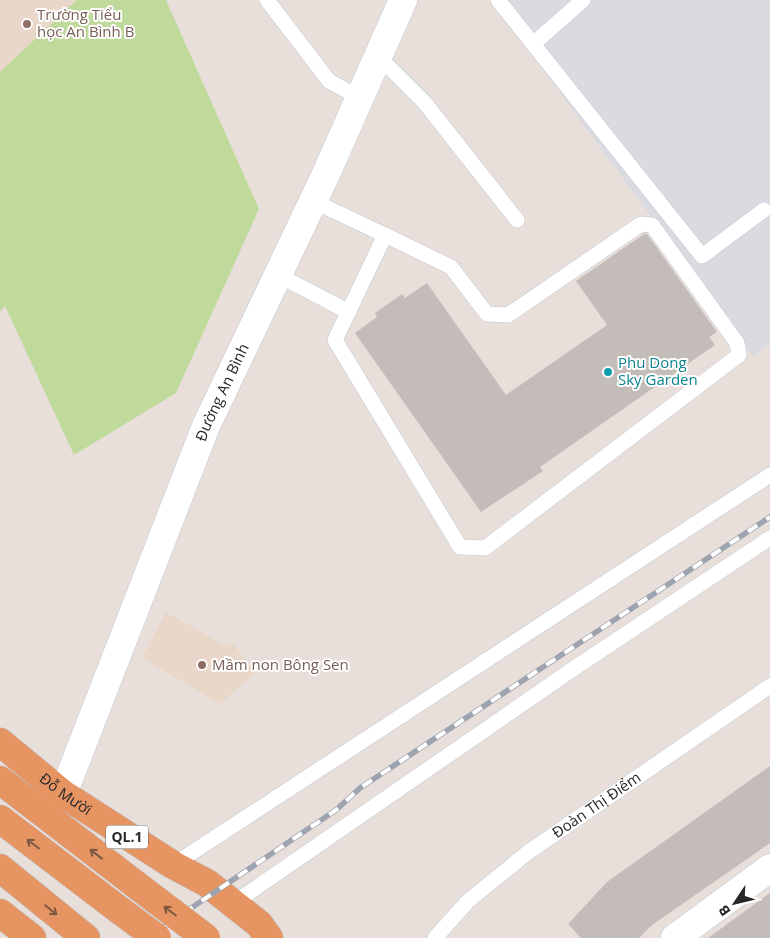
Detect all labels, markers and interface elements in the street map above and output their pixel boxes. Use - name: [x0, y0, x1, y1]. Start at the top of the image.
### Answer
- place label: Trường Tiểu học An Bình B: [37, 4, 134, 41]
- marker: Trường Tiểu học An Bình B: [21, 18, 33, 30]
- street label: Đường An Bình: [190, 340, 253, 444]
- place label: Phu Dong Sky Garden: [618, 352, 698, 389]
- marker: Phu Dong Sky Garden: [602, 366, 614, 378]
- place label: Mầm non Bông Sen: [212, 654, 349, 674]
- marker: Mầm non Bông Sen: [196, 659, 208, 671]
- street label: Đoàn Thị Điểm: [548, 767, 644, 842]
- street label: Đỗ Mười: [36, 768, 96, 819]
- road number: QL.1: [106, 826, 148, 849]
- one-way arrow: [27, 839, 40, 850]
- one-way arrow: [90, 849, 103, 860]
- north arrow: [710, 878, 760, 928]
- text: B: [713, 901, 734, 920]
- one-way arrow: [45, 905, 58, 916]
- one-way arrow: [163, 906, 177, 916]

